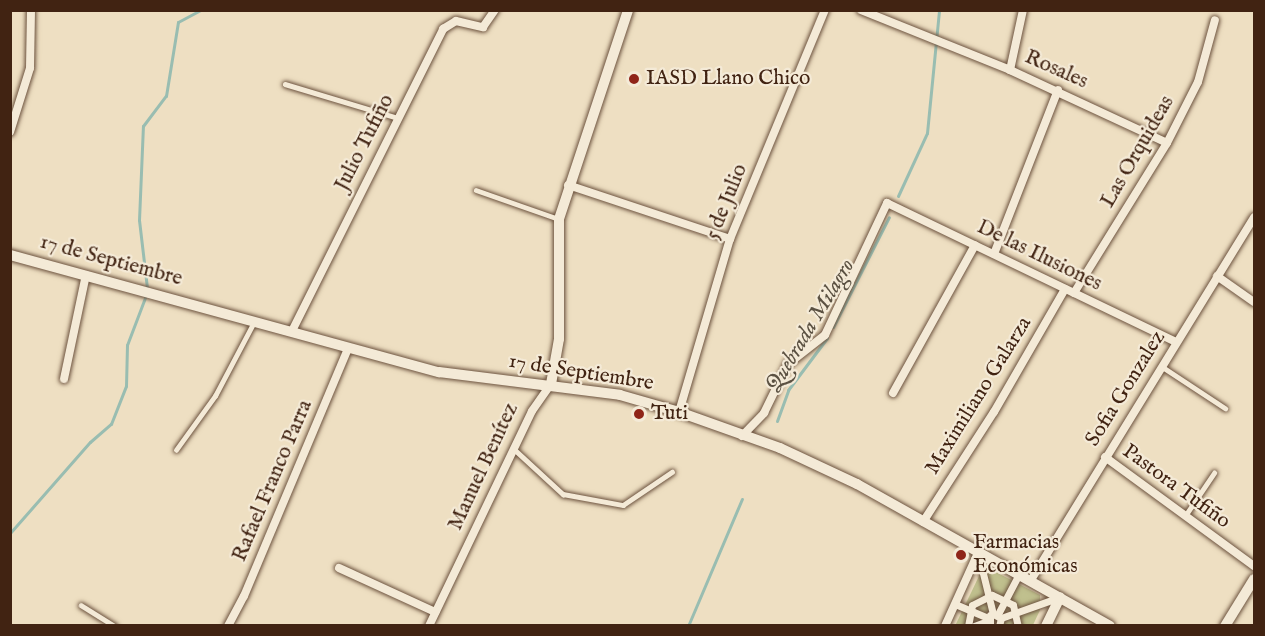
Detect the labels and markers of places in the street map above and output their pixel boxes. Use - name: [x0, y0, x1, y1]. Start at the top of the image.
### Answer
- place label: IASD Llano Chico: [646, 66, 810, 92]
- marker: IASD Llano Chico: [627, 72, 641, 86]
- place label: Tuti: [651, 401, 688, 427]
- marker: Tuti: [632, 407, 646, 421]
- place label: Farmacias Económicas: [973, 530, 1078, 580]
- marker: Farmacias Económicas: [954, 548, 968, 562]

